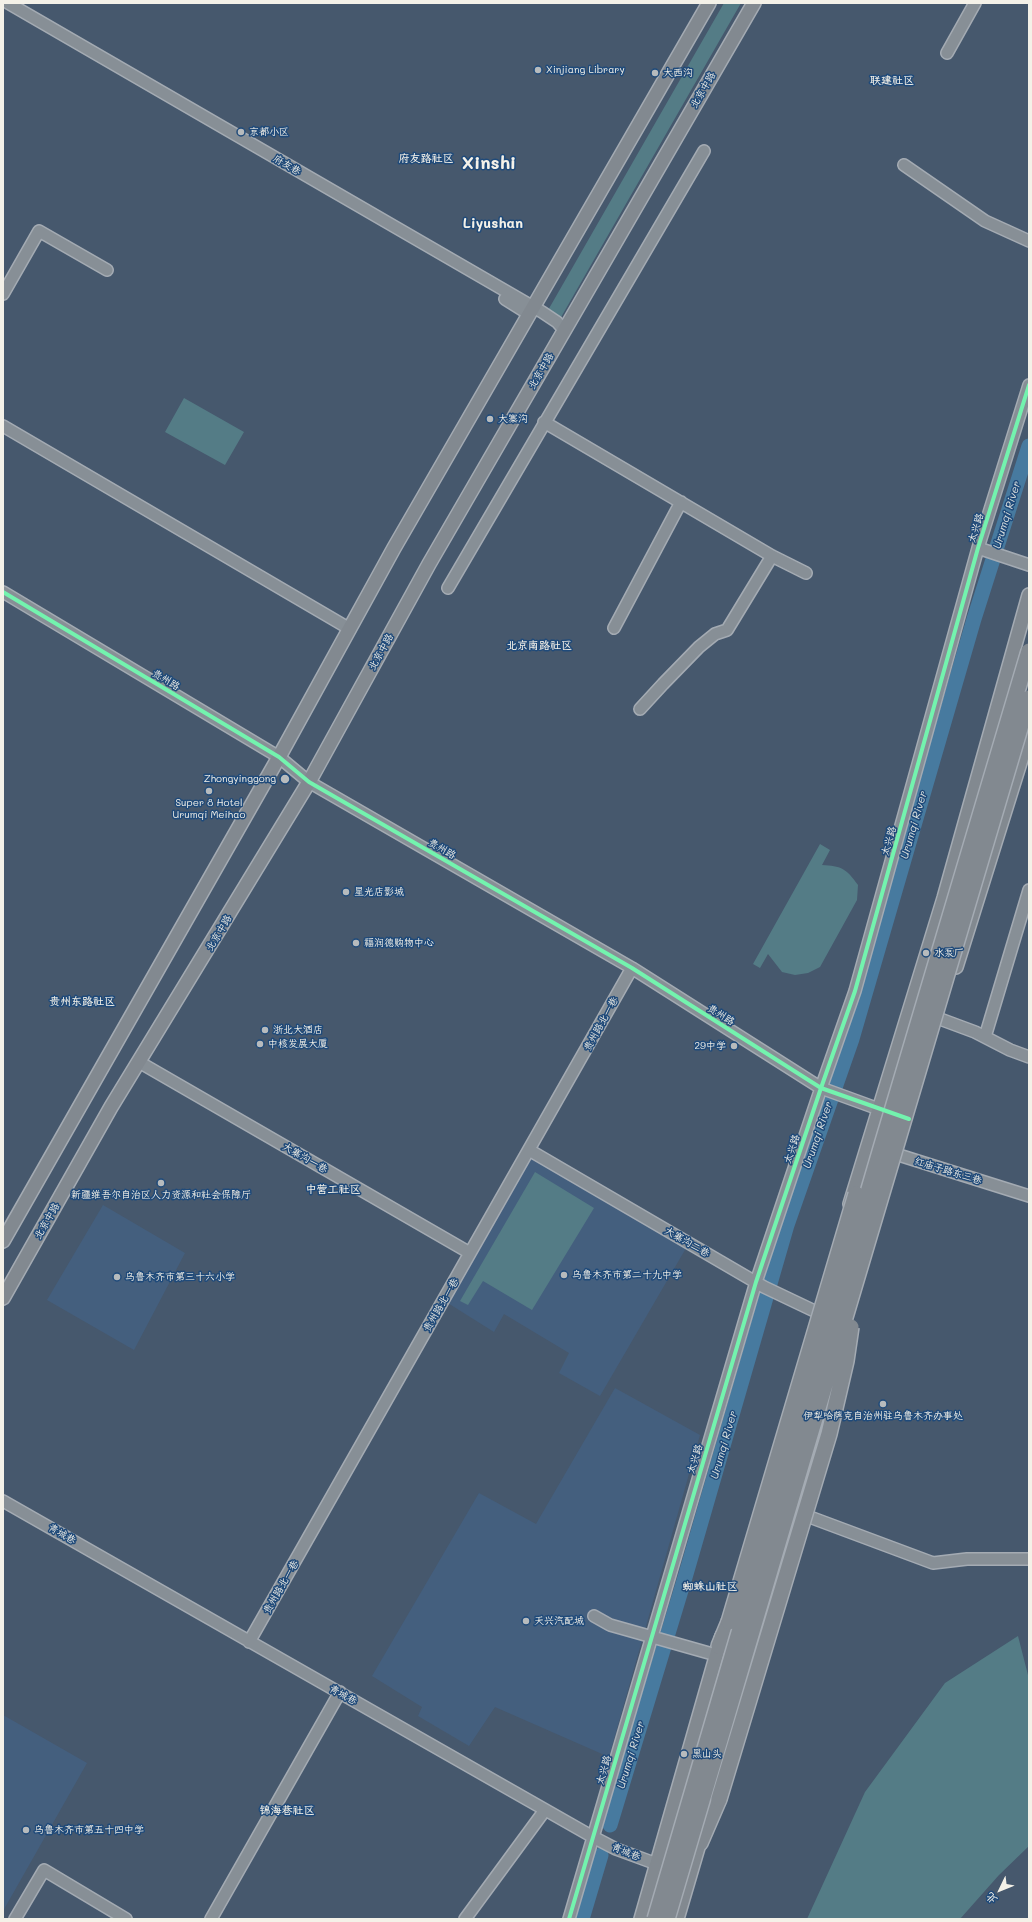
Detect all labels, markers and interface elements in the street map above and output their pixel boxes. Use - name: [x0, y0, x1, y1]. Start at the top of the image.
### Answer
- place label: Xinjiang Library: [546, 64, 625, 76]
- marker: Xinjiang Library: [533, 65, 543, 75]
- place label: 大西沟: [663, 67, 693, 79]
- marker: 大西沟: [650, 68, 660, 78]
- street label: 北京中路: [688, 70, 718, 110]
- district label: 联建社区: [870, 74, 914, 88]
- place label: 京都小区: [249, 126, 289, 138]
- marker: 京都小区: [236, 127, 246, 137]
- street label: 府友巷: [271, 152, 303, 178]
- district label: 府友路社区: [399, 152, 453, 166]
- district label: Xinshi: [462, 152, 516, 174]
- district label: Liyushan: [463, 216, 523, 232]
- street label: 北京中路: [526, 351, 556, 391]
- place label: 大寨沟: [498, 413, 528, 425]
- marker: 大寨沟: [485, 414, 495, 424]
- water label: Urumqi River: [990, 480, 1024, 550]
- street label: 太兴路: [966, 512, 986, 544]
- street label: 北京中路: [366, 632, 396, 672]
- district label: 北京南路社区: [506, 639, 572, 653]
- street label: 贵州路: [150, 667, 182, 693]
- place label: Zhongyinggong: [204, 773, 276, 785]
- marker: Zhongyinggong: [279, 773, 291, 785]
- marker: Super 8 Hotel Urumqi Meihao: [204, 786, 214, 796]
- water label: Urumqi River: [898, 789, 930, 861]
- place label: Super 8 Hotel Urumqi Meihao: [173, 797, 245, 820]
- street label: 太兴路: [879, 825, 899, 857]
- street label: 贵州路: [426, 836, 458, 862]
- place label: 星光店影城: [354, 886, 404, 898]
- marker: 星光店影城: [341, 887, 351, 897]
- street label: 北京中路: [204, 913, 234, 953]
- place label: 福润德购物中心: [364, 937, 434, 949]
- marker: 福润德购物中心: [351, 938, 361, 948]
- place label: 水泵厂: [934, 947, 964, 959]
- marker: 水泵厂: [921, 948, 931, 958]
- district label: 贵州东路社区: [49, 995, 115, 1009]
- street label: 贵州路北一巷: [581, 995, 621, 1053]
- street label: 贵州路: [705, 1002, 737, 1028]
- place label: 浙北大酒店: [273, 1024, 323, 1036]
- marker: 浙北大酒店: [260, 1025, 270, 1035]
- place label: 中核发展大厦: [268, 1038, 328, 1050]
- marker: 中核发展大厦: [255, 1039, 265, 1049]
- place label: 29中学: [695, 1040, 726, 1052]
- marker: 29中学: [729, 1041, 739, 1051]
- water label: Urumqi River: [800, 1100, 836, 1170]
- street label: 太兴路: [782, 1133, 802, 1165]
- street label: 大寨沟一巷: [280, 1140, 330, 1176]
- street label: 红庙子路东三巷: [913, 1155, 983, 1187]
- marker: 新疆维吾尔自治区人力资源和社会保障厅: [156, 1178, 166, 1188]
- district label: 中营工社区: [306, 1183, 360, 1197]
- place label: 新疆维吾尔自治区人力资源和社会保障厅: [71, 1189, 251, 1201]
- street label: 北京中路: [32, 1201, 62, 1241]
- street label: 大寨沟二巷: [662, 1224, 712, 1260]
- place label: 乌鲁木齐市第二十九中学: [572, 1269, 682, 1281]
- marker: 乌鲁木齐市第二十九中学: [559, 1270, 569, 1280]
- place label: 乌鲁木齐市第三十六小学: [125, 1271, 235, 1283]
- marker: 乌鲁木齐市第三十六小学: [112, 1272, 122, 1282]
- street label: 贵州路北一巷: [421, 1276, 461, 1334]
- marker: 伊犁哈萨克自治州驻乌鲁木齐办事处: [878, 1399, 888, 1409]
- water label: Urumqi River: [708, 1409, 740, 1481]
- place label: 伊犁哈萨克自治州驻乌鲁木齐办事处: [803, 1410, 963, 1422]
- street label: 太兴路: [685, 1443, 705, 1475]
- street label: 青城巷: [46, 1521, 78, 1547]
- street label: 贵州路北一巷: [261, 1558, 301, 1616]
- district label: 蜘蛛山社区: [683, 1580, 737, 1594]
- place label: 天兴汽配城: [534, 1615, 584, 1627]
- marker: 天兴汽配城: [521, 1616, 531, 1626]
- street label: 青城巷: [327, 1682, 359, 1708]
- water label: Urumqi River: [614, 1720, 648, 1790]
- place label: 黑山头: [692, 1748, 722, 1760]
- marker: 黑山头: [679, 1749, 689, 1759]
- street label: 太兴路: [594, 1754, 614, 1786]
- district label: 锦海巷社区: [260, 1804, 314, 1818]
- place label: 乌鲁木齐市第五十四中学: [34, 1824, 144, 1836]
- marker: 乌鲁木齐市第五十四中学: [21, 1825, 31, 1835]
- street label: 青城巷: [610, 1841, 642, 1863]
- north arrow: [980, 1870, 1020, 1910]
- text: 北: [982, 1889, 1000, 1908]

